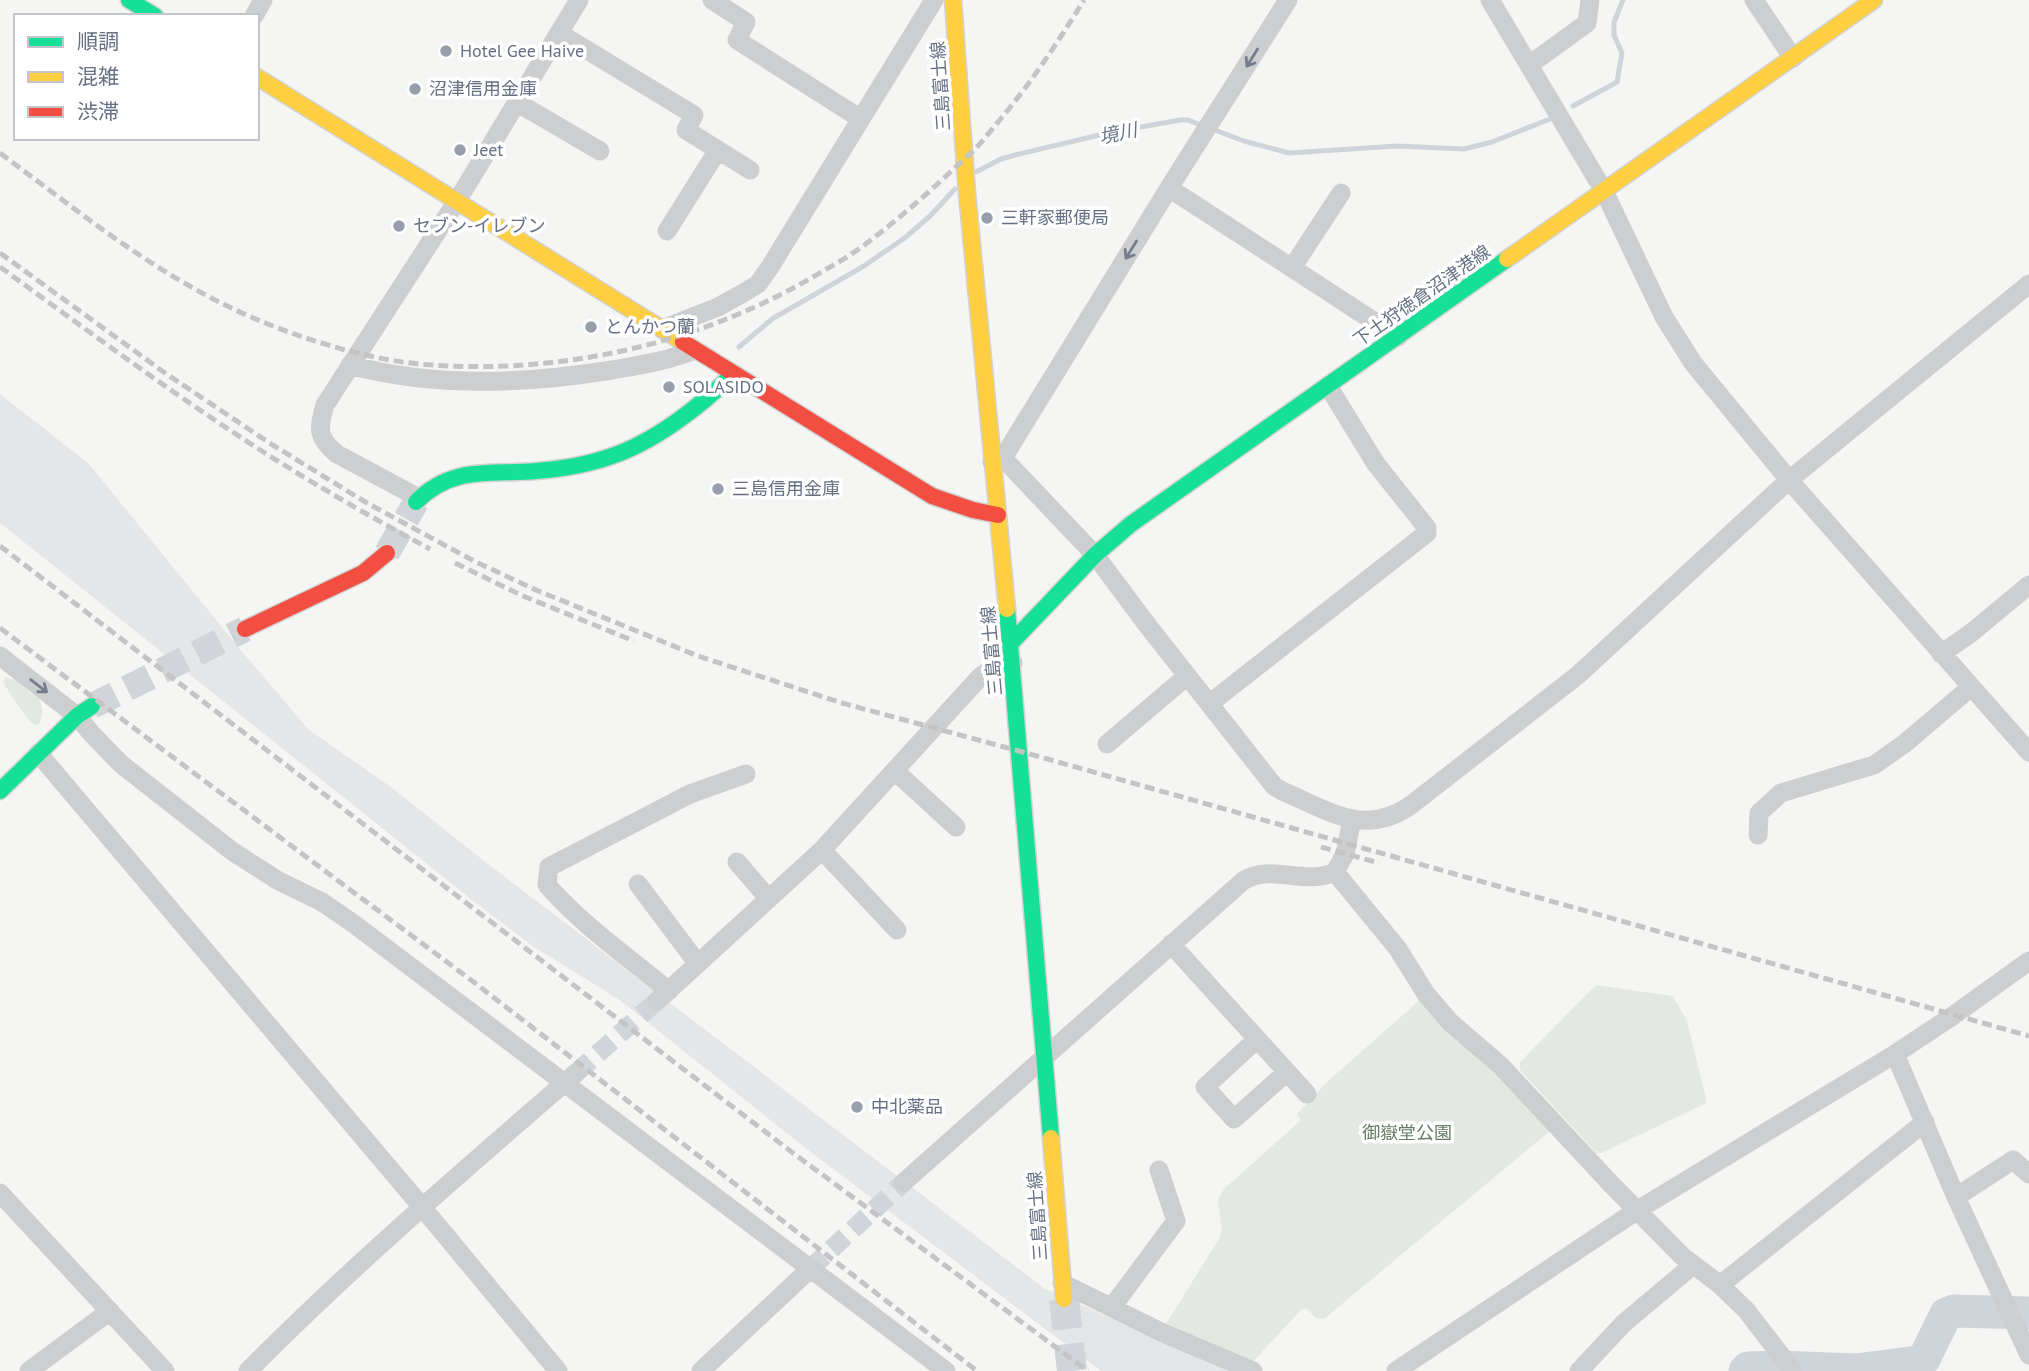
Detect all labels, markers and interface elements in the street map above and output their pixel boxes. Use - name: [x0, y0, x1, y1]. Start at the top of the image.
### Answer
- legend: [14, 14, 259, 140]
- text: 順調: [77, 28, 119, 55]
- place label: Hotel Gee Haive: [460, 39, 584, 62]
- street label: 三島富士線: [926, 40, 955, 132]
- marker: Hotel Gee Haive: [438, 43, 454, 59]
- one-way arrow: [1245, 48, 1260, 67]
- text: 混雑: [77, 63, 119, 90]
- place label: 沼津信用金庫: [429, 77, 537, 100]
- marker: 沼津信用金庫: [407, 81, 423, 97]
- text: 渋滞: [77, 98, 119, 125]
- water label: 境川: [1097, 117, 1141, 149]
- place label: Jeet: [473, 138, 503, 161]
- marker: Jeet: [452, 142, 468, 158]
- place label: 三軒家郵便局: [1001, 206, 1109, 229]
- marker: 三軒家郵便局: [979, 210, 995, 226]
- place label: セブン-イレブン: [413, 214, 545, 237]
- marker: セブン-イレブン: [391, 218, 407, 234]
- one-way arrow: [1123, 240, 1137, 260]
- street label: 下土狩徳倉沼津港線: [1349, 240, 1495, 351]
- place label: とんかつ蘭: [605, 315, 695, 338]
- marker: とんかつ蘭: [583, 319, 599, 335]
- place label: SOLASIDO: [683, 375, 764, 398]
- marker: SOLASIDO: [661, 379, 677, 395]
- place label: 三島信用金庫: [732, 477, 840, 500]
- marker: 三島信用金庫: [710, 481, 726, 497]
- street label: 三島富士線: [976, 605, 1007, 697]
- one-way arrow: [29, 678, 47, 693]
- place label: 中北薬品: [871, 1095, 943, 1118]
- marker: 中北薬品: [849, 1099, 865, 1115]
- park label: 御嶽堂公園: [1362, 1121, 1452, 1144]
- street label: 三島富士線: [1023, 1170, 1052, 1262]

